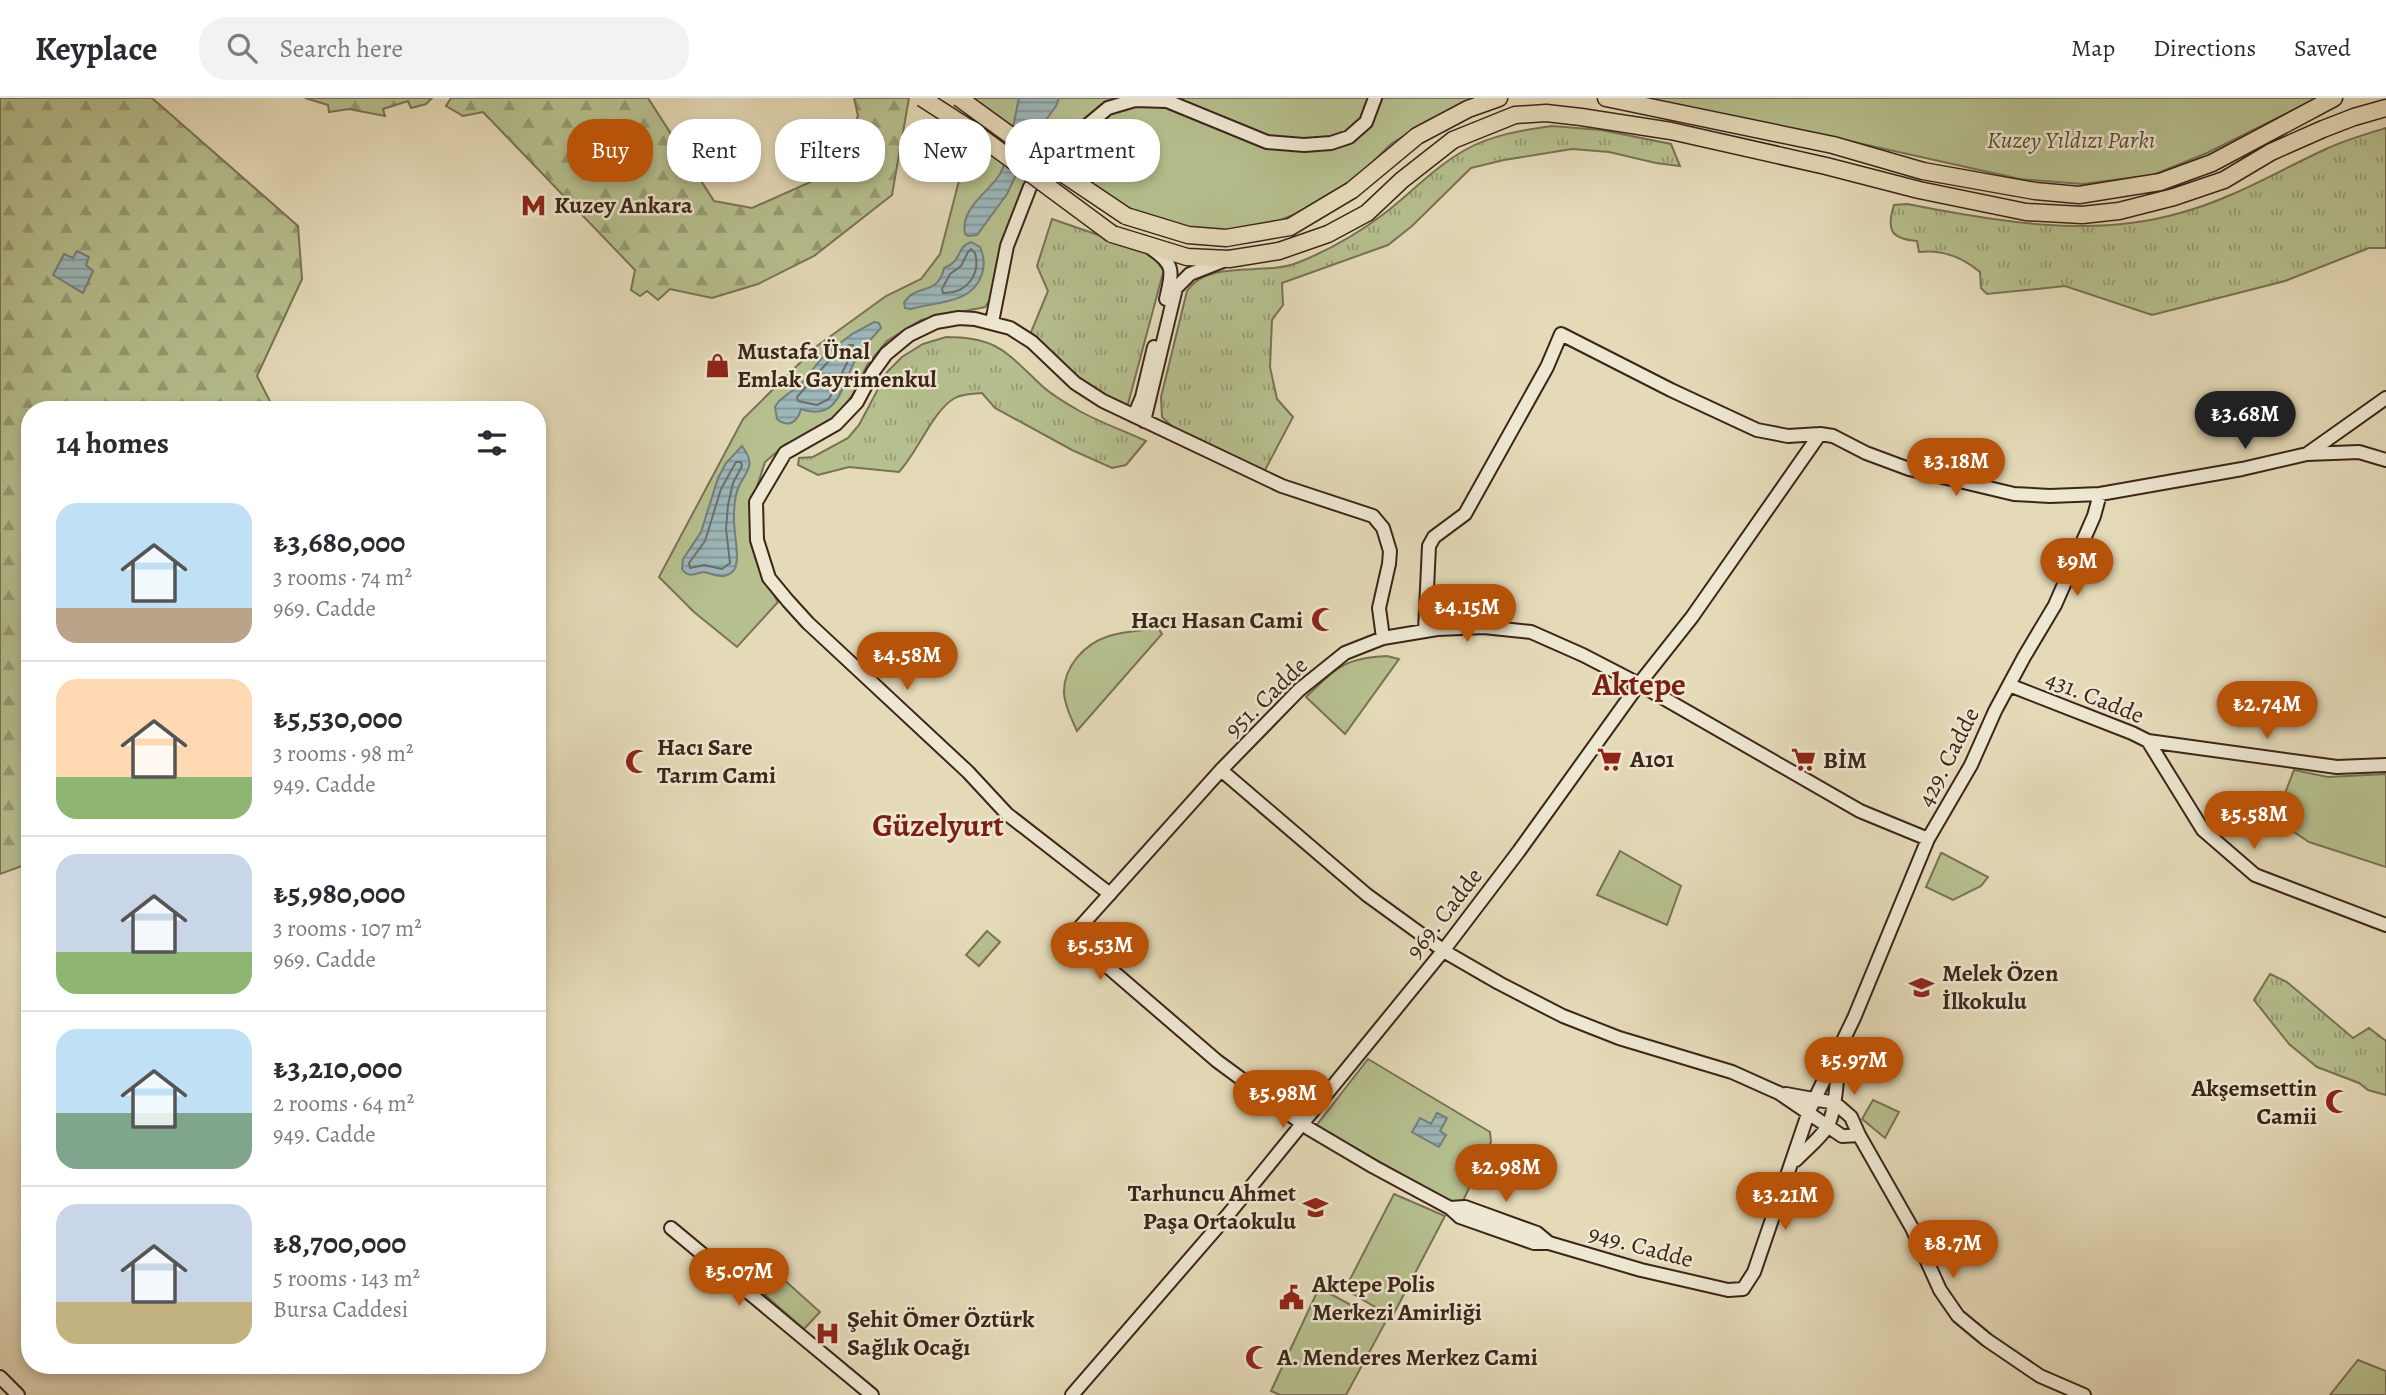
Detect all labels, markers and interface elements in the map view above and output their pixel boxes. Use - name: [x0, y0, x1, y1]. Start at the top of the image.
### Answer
- search box: [199, 17, 689, 80]
- text: Keyplace: [35, 26, 157, 71]
- icon: search: [223, 29, 261, 67]
- text: Search here: [279, 31, 403, 66]
- text: Map: [2071, 32, 2115, 64]
- text: Directions: [2153, 32, 2256, 64]
- text: Saved: [2294, 32, 2351, 64]
- chip: Buy: [567, 119, 653, 182]
- chip: Rent: [667, 119, 761, 182]
- chip: Filters: [775, 119, 885, 182]
- chip: New: [899, 119, 991, 182]
- chip: Apartment: [1005, 119, 1160, 182]
- park label: Kuzey Yıldızı Parkı: [1987, 124, 2155, 156]
- place label: Kuzey Ankara: [554, 189, 693, 221]
- metro station icon: Kuzey Ankara: [520, 191, 548, 219]
- place label: Mustafa Ünal Emlak Gayrimenkul: [737, 335, 937, 395]
- shop icon: Mustafa Ünal Emlak Gayrimenkul: [703, 351, 731, 379]
- pin: ₺3.68M: [2188, 392, 2302, 451]
- text: ₺3.68M: [2211, 398, 2279, 429]
- text: 14 homes: [56, 423, 169, 463]
- icon: filters: [473, 424, 511, 462]
- pin: ₺3.18M: [1899, 438, 2013, 498]
- text: ₺3.18M: [1923, 445, 1989, 476]
- text: ₺3,680,000: [273, 522, 405, 562]
- icon: home: [112, 531, 196, 615]
- pin: ₺9M: [2043, 538, 2111, 598]
- text: ₺9M: [2056, 545, 2098, 576]
- text: 3 rooms · 74 m²: [273, 562, 412, 593]
- pin: ₺4.15M: [1410, 584, 1524, 644]
- text: ₺4.15M: [1434, 591, 1500, 622]
- text: 969. Cadde: [273, 593, 376, 624]
- place label: Hacı Hasan Cami: [1131, 604, 1303, 636]
- mosque icon: Hacı Hasan Cami: [1309, 606, 1337, 634]
- pin: ₺4.58M: [850, 632, 964, 692]
- text: ₺4.58M: [873, 639, 941, 670]
- street label: 951. Cadde: [1218, 649, 1314, 745]
- district label: Aktepe: [1591, 662, 1686, 706]
- street label: 431. Cadde: [2041, 663, 2149, 731]
- pin: ₺2.74M: [2210, 682, 2324, 741]
- text: ₺2.74M: [2233, 688, 2301, 719]
- text: ₺5,530,000: [273, 698, 403, 738]
- street label: 429. Cadde: [1909, 702, 1987, 812]
- icon: home: [112, 707, 196, 791]
- place label: Hacı Sare Tarım Cami: [657, 731, 776, 791]
- text: 3 rooms · 98 m²: [273, 738, 414, 769]
- place label: A101: [1629, 743, 1675, 775]
- place label: BİM: [1823, 744, 1867, 776]
- supermarket icon: A101: [1596, 745, 1624, 773]
- supermarket icon: BİM: [1789, 746, 1817, 774]
- mosque icon: Hacı Sare Tarım Cami: [623, 747, 651, 775]
- text: 949. Cadde: [273, 769, 376, 800]
- pin: ₺5.58M: [2197, 792, 2311, 851]
- text: ₺5.58M: [2220, 798, 2288, 829]
- district label: Güzelyurt: [872, 803, 1004, 847]
- street label: 969. Cadde: [1398, 861, 1490, 965]
- text: ₺5,980,000: [273, 873, 405, 913]
- icon: home: [112, 882, 196, 966]
- text: 3 rooms · 107 m²: [273, 913, 422, 944]
- pin: ₺5.53M: [1043, 922, 1157, 982]
- text: ₺5.53M: [1067, 929, 1133, 960]
- text: 969. Cadde: [273, 944, 376, 975]
- place label: Melek Özen İlkokulu: [1942, 957, 2059, 1017]
- school or university icon: Melek Özen İlkokulu: [1908, 973, 1936, 1001]
- pin: ₺5.97M: [1797, 1038, 1911, 1097]
- text: ₺5.97M: [1820, 1044, 1888, 1075]
- text: ₺3,210,000: [273, 1048, 402, 1088]
- icon: home: [112, 1057, 196, 1141]
- pin: ₺5.98M: [1226, 1070, 1340, 1130]
- place label: Akşemsettin Camii: [2190, 1072, 2318, 1132]
- text: ₺5.98M: [1249, 1077, 1317, 1108]
- text: 2 rooms · 64 m²: [273, 1088, 414, 1119]
- mosque icon: Akşemsettin Camii: [2323, 1088, 2351, 1116]
- text: 949. Cadde: [273, 1119, 376, 1150]
- pin: ₺2.98M: [1449, 1144, 1563, 1204]
- text: ₺2.98M: [1471, 1151, 1541, 1182]
- pin: ₺3.21M: [1728, 1172, 1842, 1232]
- place label: Tarhuncu Ahmet Paşa Ortaokulu: [1128, 1177, 1297, 1237]
- text: ₺3.21M: [1752, 1179, 1818, 1210]
- school or university icon: Tarhuncu Ahmet Paşa Ortaokulu: [1302, 1193, 1330, 1221]
- street label: 949. Cadde: [1585, 1217, 1697, 1275]
- pin: ₺8.7M: [1904, 1220, 2002, 1280]
- text: ₺8,700,000: [273, 1223, 406, 1263]
- text: ₺8.7M: [1924, 1227, 1982, 1258]
- icon: home: [112, 1232, 196, 1316]
- pin: ₺5.07M: [682, 1248, 796, 1308]
- text: ₺5.07M: [705, 1255, 773, 1286]
- text: 5 rooms · 143 m²: [273, 1263, 420, 1294]
- place label: Aktepe Polis Merkezi Amirliği: [1311, 1268, 1482, 1328]
- public building icon: Aktepe Polis Merkezi Amirliği: [1278, 1284, 1306, 1312]
- text: Bursa Caddesi: [273, 1294, 408, 1325]
- place label: Şehit Ömer Öztürk Sağlık Ocağı: [847, 1303, 1035, 1363]
- hospital icon: Şehit Ömer Öztürk Sağlık Ocağı: [813, 1319, 841, 1347]
- place label: A. Menderes Merkez Cami: [1276, 1341, 1538, 1373]
- mosque icon: A. Menderes Merkez Cami: [1243, 1343, 1271, 1371]

